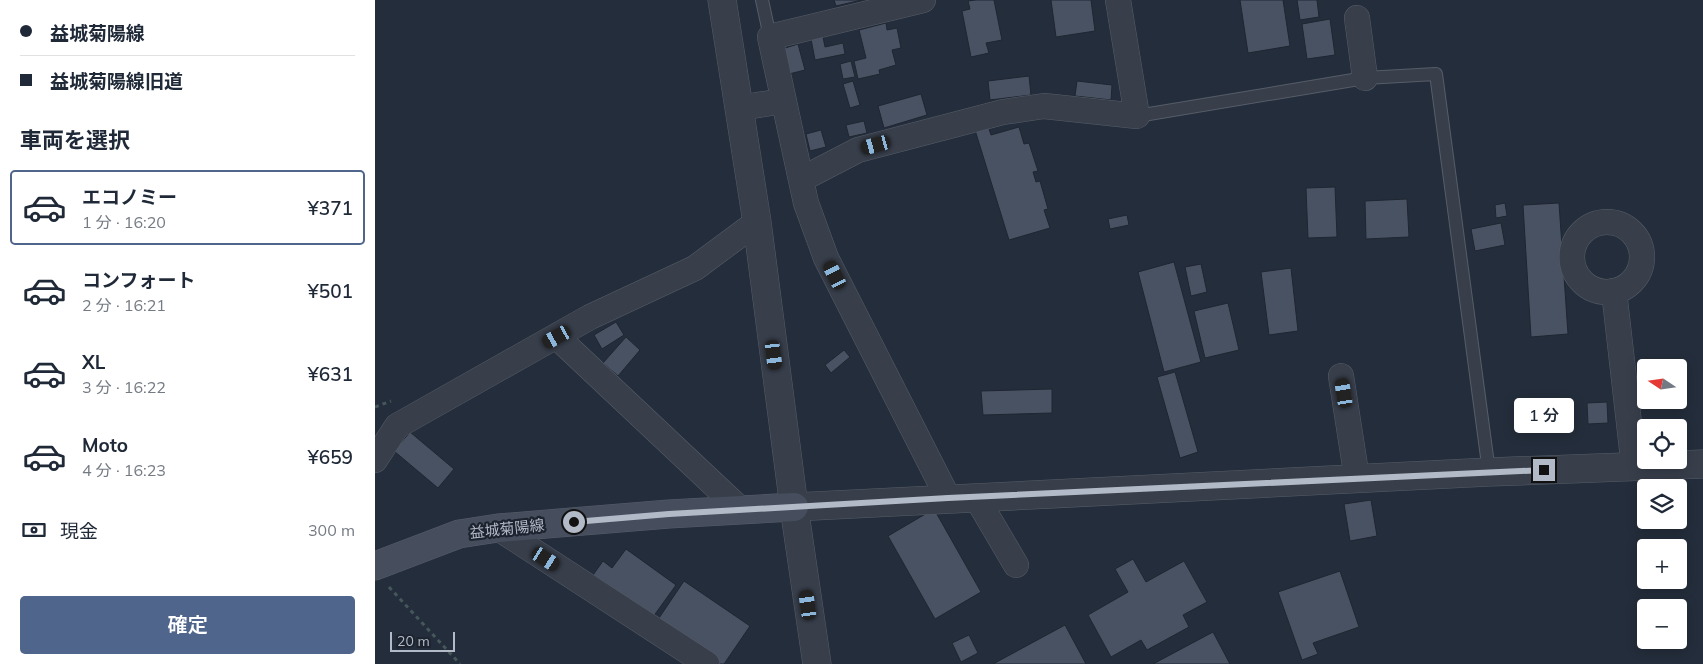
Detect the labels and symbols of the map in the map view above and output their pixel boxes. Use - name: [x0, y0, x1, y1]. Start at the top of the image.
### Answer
- car: [859, 134, 892, 156]
- car: [821, 258, 848, 292]
- car: [540, 323, 573, 351]
- car: [764, 339, 783, 371]
- north arrow: [1637, 359, 1687, 409]
- car: [1334, 377, 1353, 409]
- callout: 1 分: [1514, 398, 1574, 432]
- route end: [1533, 459, 1555, 481]
- route start: [563, 511, 585, 533]
- street label: 益城菊陽線: [469, 515, 545, 542]
- car: [529, 545, 562, 573]
- car: [798, 589, 817, 621]
- scale bar: [390, 629, 455, 652]

